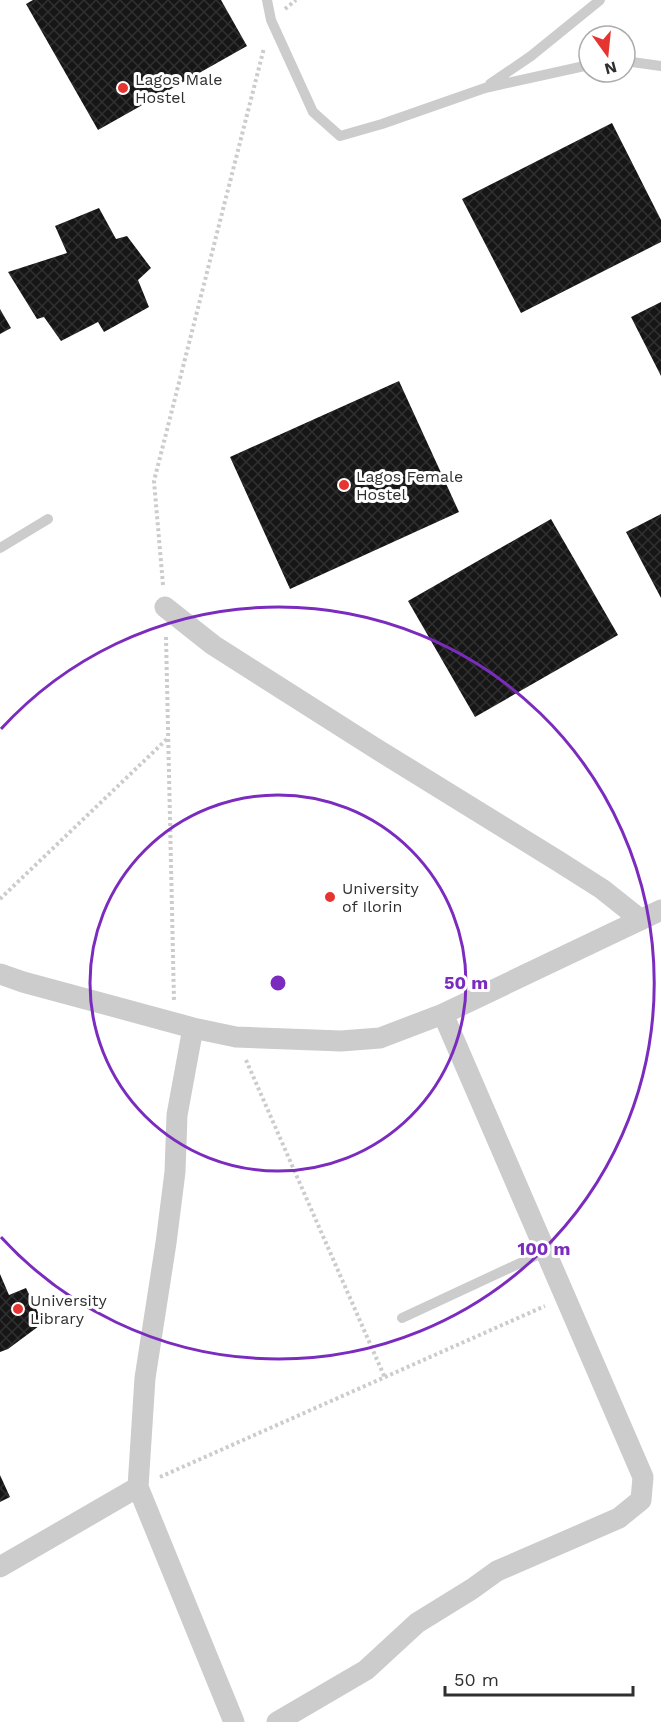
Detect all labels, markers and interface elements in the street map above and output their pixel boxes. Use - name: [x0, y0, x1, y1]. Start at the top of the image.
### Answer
- north arrow: [577, 24, 637, 84]
- text: N: [603, 57, 619, 79]
- place label: Lagos Male Hostel: [135, 70, 222, 107]
- marker: Lagos Male Hostel: [116, 81, 130, 95]
- place label: Lagos Female Hostel: [356, 467, 463, 504]
- marker: Lagos Female Hostel: [337, 478, 351, 492]
- place label: University of Ilorin: [342, 879, 420, 916]
- marker: University of Ilorin: [323, 890, 337, 904]
- text: 50 m: [444, 972, 488, 993]
- centre of rings: [268, 973, 288, 993]
- text: 100 m: [517, 1238, 571, 1259]
- place label: University Library: [30, 1291, 108, 1328]
- marker: University Library: [11, 1302, 25, 1316]
- scale bar: [445, 1659, 632, 1697]
- text: 50 m: [454, 1669, 499, 1690]

